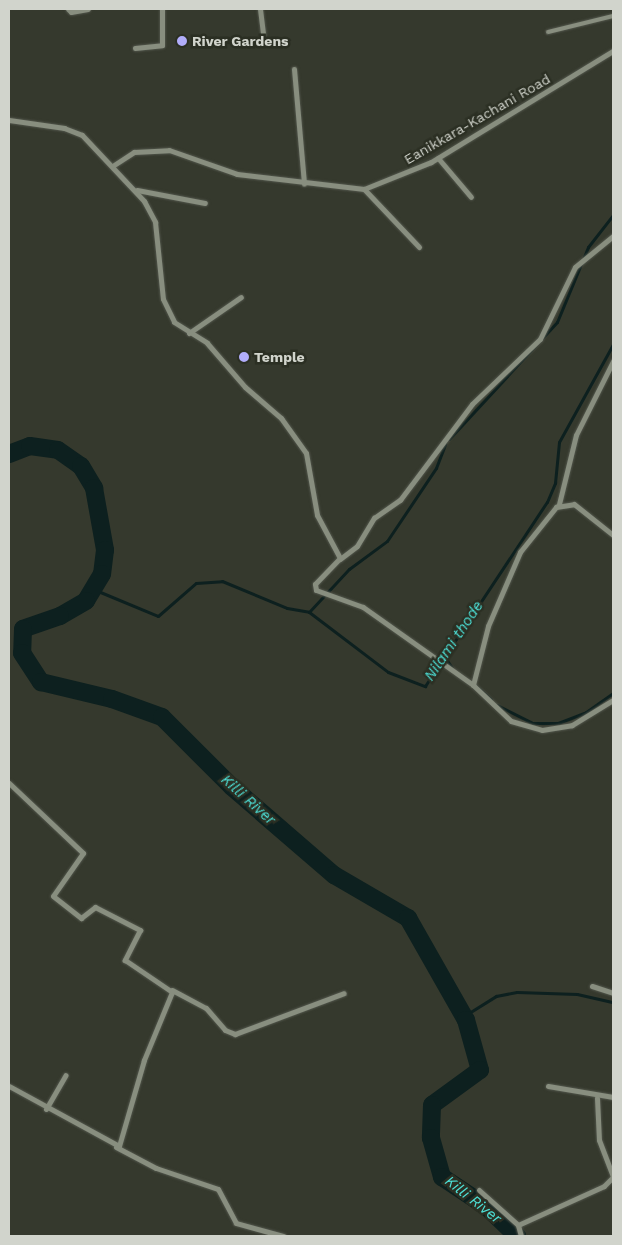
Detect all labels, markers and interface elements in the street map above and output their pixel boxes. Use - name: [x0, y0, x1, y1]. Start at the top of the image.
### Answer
- place label: River Gardens: [192, 33, 289, 49]
- marker: River Gardens: [176, 35, 188, 47]
- street label: Eanikkara-Kachani Road: [401, 70, 553, 168]
- place label: Temple: [254, 349, 305, 365]
- marker: Temple: [238, 351, 250, 363]
- water label: Nilami thode: [421, 597, 487, 685]
- water label: Killi River: [217, 771, 279, 829]
- water label: Killi River: [441, 1172, 505, 1228]

